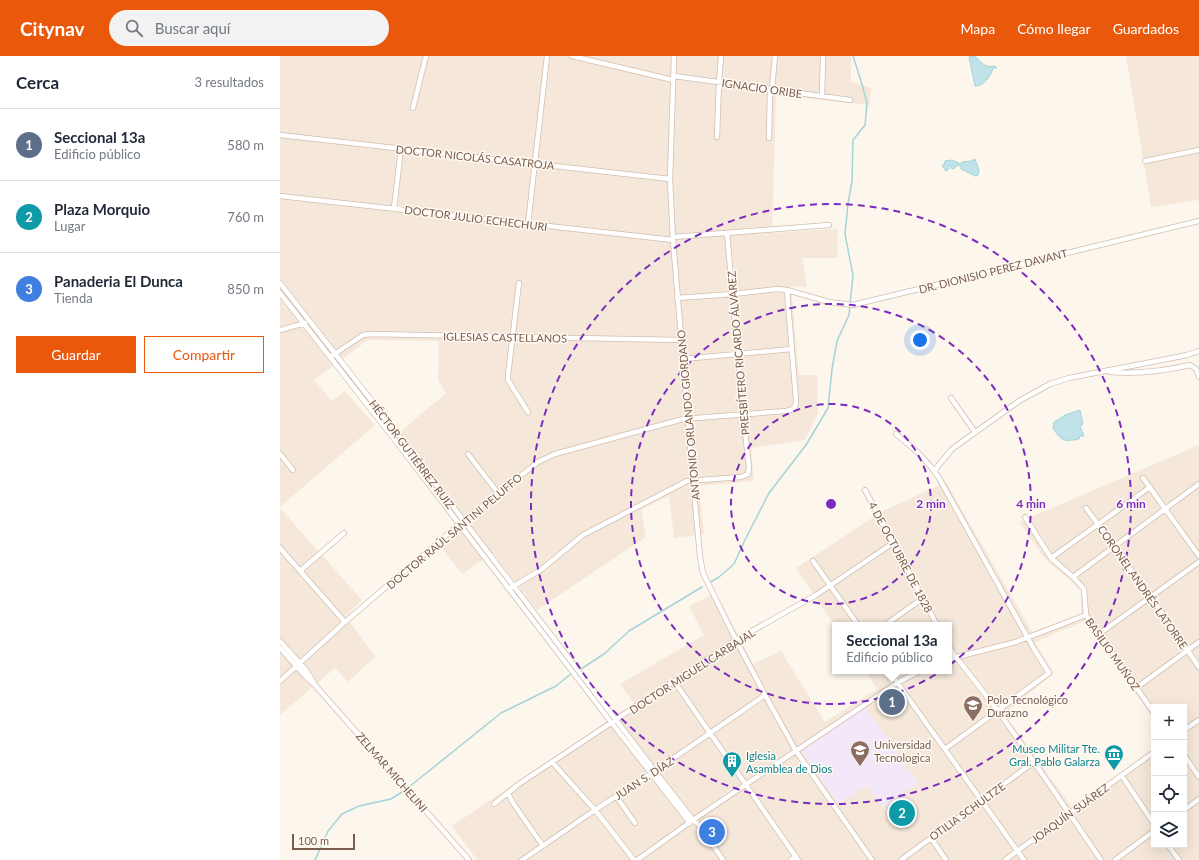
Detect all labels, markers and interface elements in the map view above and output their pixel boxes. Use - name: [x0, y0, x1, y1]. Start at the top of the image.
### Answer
- search box: [109, 10, 389, 46]
- text: Citynav: [20, 17, 85, 40]
- icon: search: [123, 17, 145, 39]
- text: Buscar aquí: [155, 19, 230, 37]
- text: Mapa: [961, 20, 995, 37]
- text: Cómo llegar: [1017, 20, 1091, 37]
- text: Guardados: [1113, 20, 1179, 37]
- text: Cerca: [16, 72, 59, 93]
- text: 3 resultados: [194, 74, 264, 90]
- street label: IGNACIO ORIBE: [721, 76, 803, 100]
- text: Seccional 13a: [54, 128, 145, 146]
- text: 1: [25, 137, 33, 153]
- text: 580 m: [227, 137, 264, 153]
- street label: DOCTOR NICOLÁS CASATROJA: [395, 142, 556, 172]
- text: Edificio público: [54, 146, 141, 162]
- text: Plaza Morquio: [54, 200, 150, 218]
- street label: DOCTOR JULIO ECHECHURI: [404, 203, 548, 233]
- text: 2: [25, 209, 33, 225]
- text: 760 m: [227, 209, 264, 225]
- text: Lugar: [54, 218, 86, 234]
- street label: DR. DIONISIO PEREZ DAVANT: [917, 246, 1069, 296]
- street label: PRESBÍTERO RICARDO ÁLVAREZ: [724, 270, 752, 436]
- text: Panaderia El Dunca: [54, 272, 183, 290]
- text: 3: [25, 281, 33, 297]
- text: 850 m: [227, 281, 264, 297]
- text: Tienda: [54, 290, 93, 306]
- street label: IGLESIAS CASTELLANOS: [443, 329, 567, 345]
- street label: ANTONIO ORLANDO GIORDANO: [674, 329, 702, 501]
- your location: [910, 330, 930, 350]
- button: Guardar: [16, 336, 136, 373]
- button: Compartir: [144, 336, 264, 373]
- street label: HÉCTOR GUTIÉRREZ RUIZ: [367, 397, 457, 511]
- street label: DOCTOR RAÚL SANTINI PELUFFO: [384, 470, 524, 591]
- text: 2 min: [916, 496, 946, 511]
- text: 4 min: [1016, 496, 1046, 511]
- text: 6 min: [1116, 496, 1146, 511]
- centre of rings: [824, 497, 838, 511]
- street label: 4 DE OCTUBRE DE 1828: [866, 499, 936, 615]
- street label: CORONEL ANDRÉS LATORRE: [1095, 523, 1191, 651]
- street label: BASILIO MUÑOZ: [1083, 615, 1143, 693]
- popup: [832, 622, 952, 674]
- street label: DOCTOR MIGUEL CARBAJAL: [627, 625, 757, 716]
- text: Seccional 13a: [846, 631, 938, 649]
- text: Edificio público: [846, 649, 933, 665]
- pin: 1: [879, 687, 905, 717]
- place label: Polo Tecnológico Durazno: [987, 693, 1068, 719]
- school or university icon: Polo Tecnológico Durazno: [962, 694, 984, 722]
- map controls: [1151, 704, 1187, 848]
- button: +: [1151, 704, 1187, 740]
- street label: ZELMAR MICHELINI: [354, 729, 430, 815]
- place label: Universidad Tecnologica: [874, 738, 931, 764]
- school or university icon: Universidad Tecnologica: [849, 739, 871, 767]
- button: −: [1151, 740, 1187, 776]
- place label: Museo Militar Tte. Gral. Pablo Galarza: [1009, 742, 1100, 768]
- museum icon: Museo Militar Tte. Gral. Pablo Galarza: [1103, 743, 1125, 771]
- place label: Iglesia Asamblea de Dios: [746, 749, 832, 775]
- building icon: Iglesia Asamblea de Dios: [721, 750, 743, 778]
- street label: JUAN S. DÍAZ: [612, 754, 676, 802]
- button: locate: [1151, 776, 1187, 812]
- street label: OTILIA SCHULTZE: [927, 779, 1007, 843]
- street label: JOAQUÍN SUÁREZ: [1029, 780, 1112, 846]
- pin: 2: [889, 798, 915, 828]
- button: layers: [1151, 812, 1187, 848]
- pin: 3: [699, 817, 725, 847]
- scale bar: [292, 832, 355, 851]
- text: 100 m: [298, 834, 329, 847]

